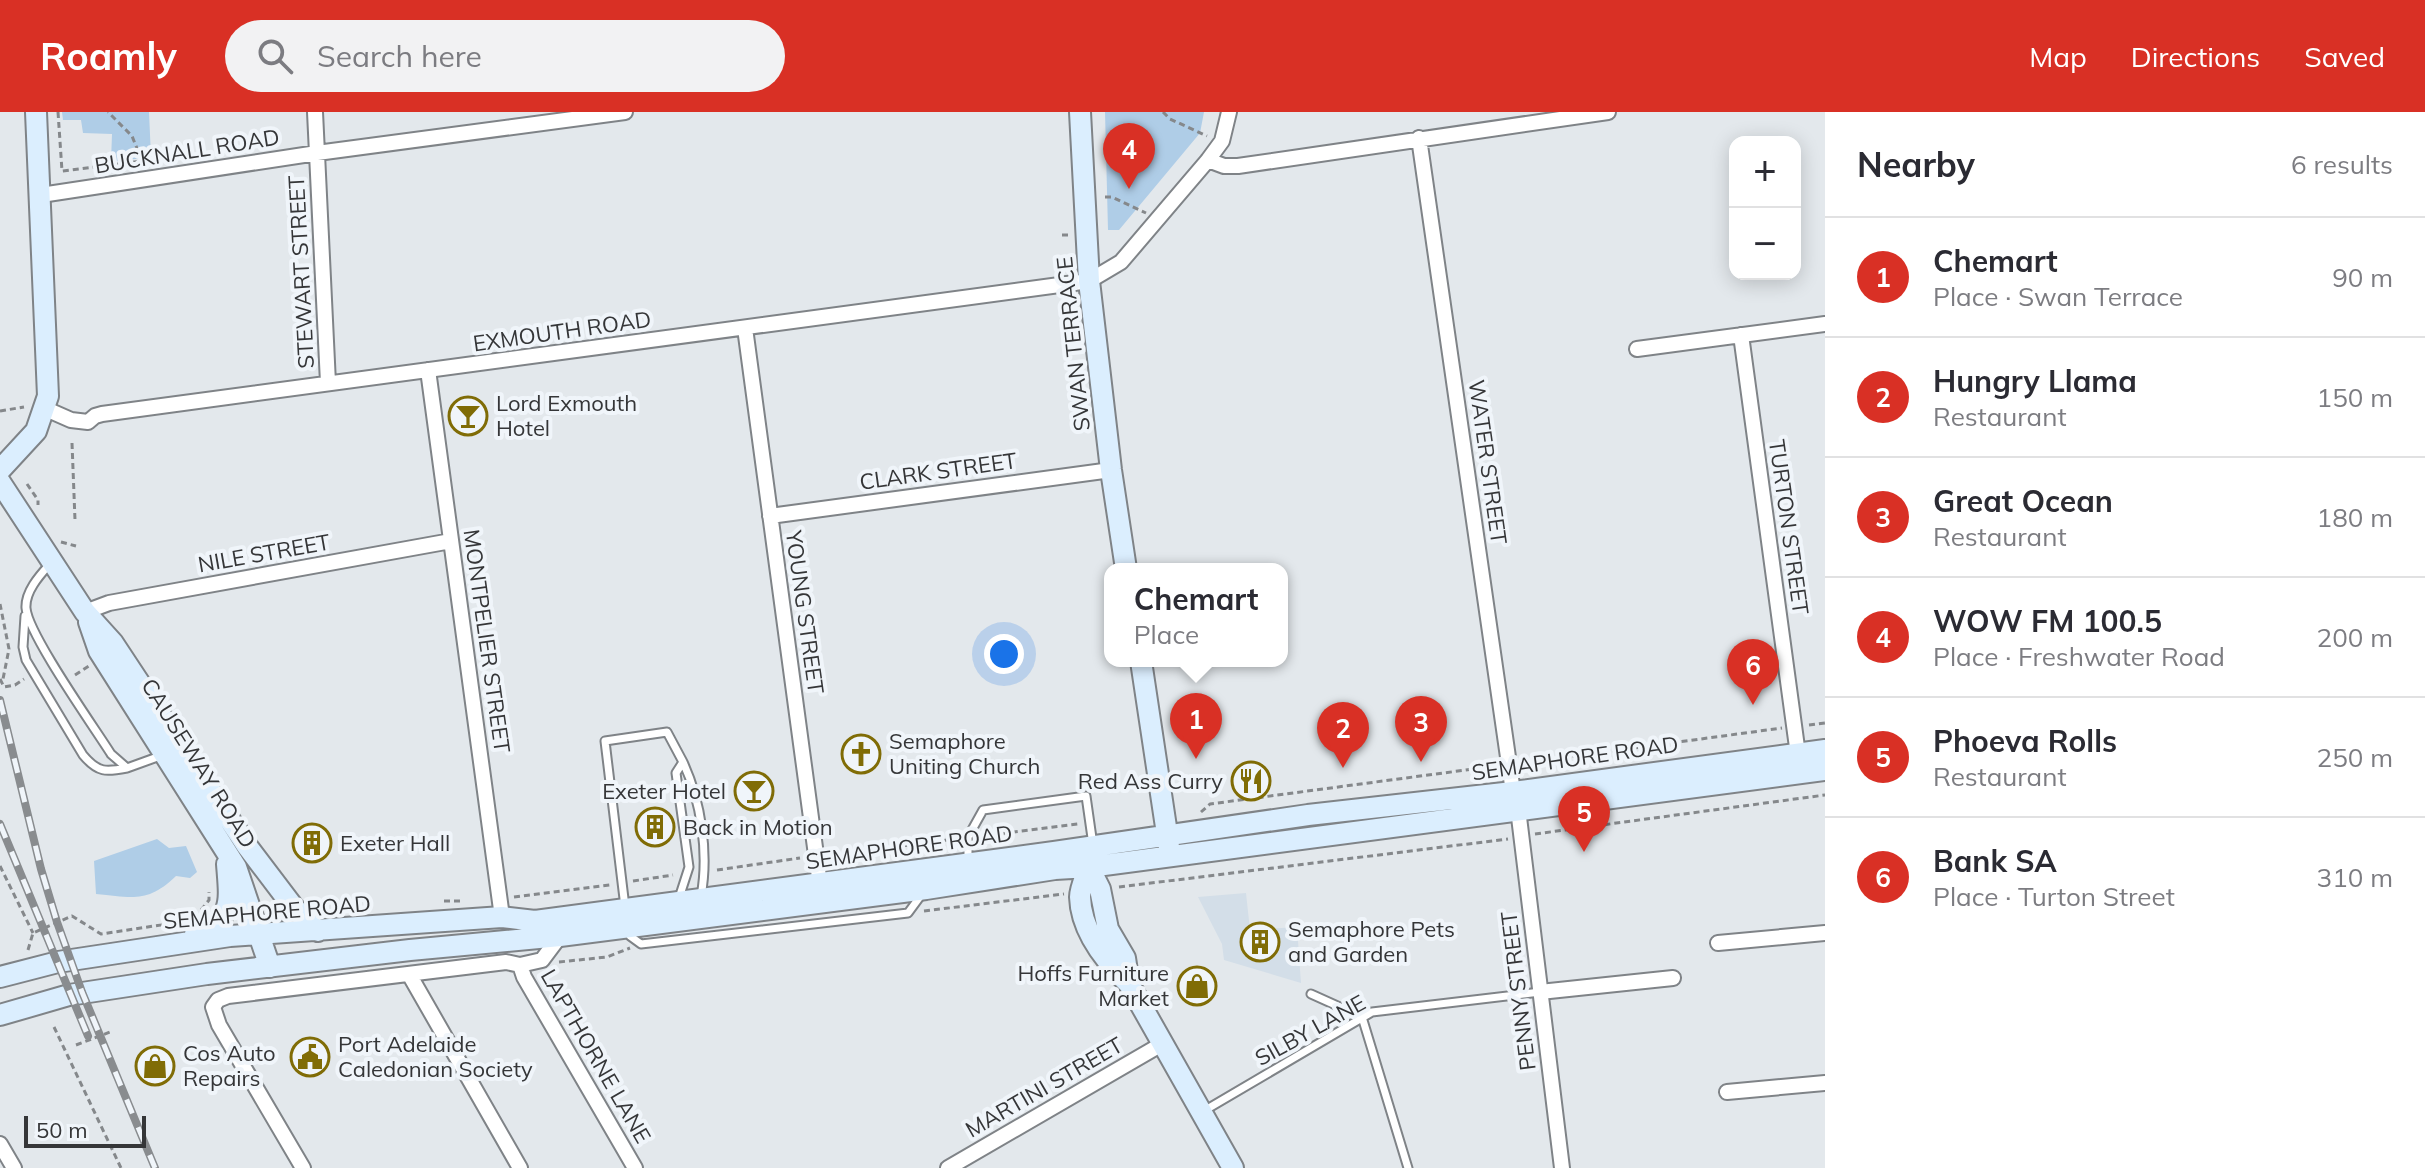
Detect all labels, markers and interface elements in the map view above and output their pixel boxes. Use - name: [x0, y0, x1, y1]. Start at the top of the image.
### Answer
- search box: [225, 20, 785, 92]
- text: Roamly: [40, 32, 177, 80]
- icon: search: [253, 34, 297, 78]
- text: Search here: [317, 37, 482, 75]
- text: Map: [2029, 39, 2087, 74]
- text: Directions: [2131, 39, 2260, 74]
- text: Saved: [2304, 39, 2385, 74]
- street label: BUCKNALL ROAD: [93, 123, 281, 179]
- pin: 4: [1103, 123, 1155, 189]
- map controls: [1729, 136, 1801, 280]
- button: +: [1729, 136, 1801, 208]
- text: Nearby: [1857, 143, 1975, 186]
- text: 6 results: [2291, 148, 2393, 181]
- street label: STEWART STREET: [282, 175, 320, 369]
- button: −: [1729, 208, 1801, 280]
- text: Chemart: [1933, 242, 2058, 280]
- street label: SWAN TERRACE: [1050, 255, 1096, 433]
- text: 1: [1875, 261, 1891, 294]
- text: 90 m: [2332, 261, 2393, 294]
- text: Place · Swan Terrace: [1933, 280, 2183, 313]
- street label: EXMOUTH ROAD: [471, 305, 653, 357]
- text: Hungry Llama: [1933, 362, 2137, 400]
- street label: WATER STREET: [1463, 378, 1513, 546]
- text: 2: [1875, 381, 1891, 414]
- text: 150 m: [2317, 381, 2393, 414]
- place label: Lord Exmouth Hotel: [496, 389, 637, 442]
- bar icon: Lord Exmouth Hotel: [447, 395, 489, 437]
- text: Restaurant: [1933, 400, 2067, 433]
- street label: TURTON STREET: [1763, 438, 1815, 616]
- street label: CLARK STREET: [858, 446, 1018, 496]
- text: Great Ocean: [1933, 482, 2113, 520]
- text: 3: [1875, 501, 1891, 534]
- text: 180 m: [2317, 501, 2393, 534]
- text: Restaurant: [1933, 520, 2067, 553]
- street label: NILE STREET: [196, 528, 332, 578]
- street label: MONTPELIER STREET: [457, 528, 517, 754]
- street label: YOUNG STREET: [780, 528, 830, 695]
- popup: [1104, 563, 1288, 667]
- text: Chemart: [1134, 580, 1258, 618]
- text: WOW FM 100.5: [1933, 602, 2162, 640]
- text: Place: [1134, 618, 1199, 651]
- text: 4: [1875, 621, 1891, 654]
- text: 200 m: [2317, 621, 2393, 654]
- your location: [984, 634, 1024, 674]
- pin: 6: [1727, 639, 1779, 705]
- text: Place · Freshwater Road: [1933, 640, 2225, 673]
- street label: CAUSEWAY ROAD: [136, 673, 262, 853]
- pin: 1: [1170, 693, 1222, 759]
- pin: 3: [1395, 696, 1447, 762]
- pin: 2: [1317, 702, 1369, 768]
- text: Phoeva Rolls: [1933, 722, 2117, 760]
- place label: Semaphore Uniting Church: [889, 727, 1040, 780]
- street label: SEMAPHORE ROAD: [1470, 730, 1680, 786]
- church icon: Semaphore Uniting Church: [840, 733, 882, 775]
- text: 5: [1875, 741, 1891, 774]
- text: 250 m: [2317, 741, 2393, 774]
- restaurant icon: Red Ass Curry: [1230, 760, 1272, 802]
- text: Restaurant: [1933, 760, 2067, 793]
- place label: Red Ass Curry: [1078, 767, 1223, 795]
- bar icon: Exeter Hotel: [733, 770, 775, 812]
- place label: Exeter Hotel: [602, 777, 726, 805]
- pin: 5: [1558, 786, 1610, 852]
- building icon: Back in Motion: [634, 806, 676, 848]
- place label: Back in Motion: [683, 813, 833, 841]
- street label: SEMAPHORE ROAD: [804, 819, 1014, 875]
- building icon: Exeter Hall: [291, 822, 333, 864]
- place label: Exeter Hall: [340, 829, 450, 857]
- text: Bank SA: [1933, 842, 2057, 880]
- text: 6: [1875, 861, 1891, 894]
- text: 310 m: [2317, 861, 2393, 894]
- text: Place · Turton Street: [1933, 880, 2175, 913]
- street label: SEMAPHORE ROAD: [162, 889, 372, 935]
- street label: PENNY STREET: [1494, 910, 1542, 1072]
- place label: Semaphore Pets and Garden: [1288, 915, 1455, 968]
- building icon: Semaphore Pets and Garden: [1239, 921, 1281, 963]
- place label: Hoffs Furniture Market: [1018, 959, 1169, 1012]
- street label: LAPTHORNE LANE: [535, 964, 657, 1148]
- shop icon: Hoffs Furniture Market: [1176, 965, 1218, 1007]
- street label: SILBY LANE: [1250, 988, 1370, 1072]
- place label: Port Adelaide Caledonian Society: [338, 1030, 533, 1083]
- street label: MARTINI STREET: [960, 1031, 1128, 1143]
- public building icon: Port Adelaide Caledonian Society: [289, 1036, 331, 1078]
- place label: Cos Auto Repairs: [183, 1039, 276, 1092]
- shop icon: Cos Auto Repairs: [134, 1045, 176, 1087]
- scale bar: [24, 1112, 146, 1148]
- text: 50 m: [36, 1116, 87, 1144]

